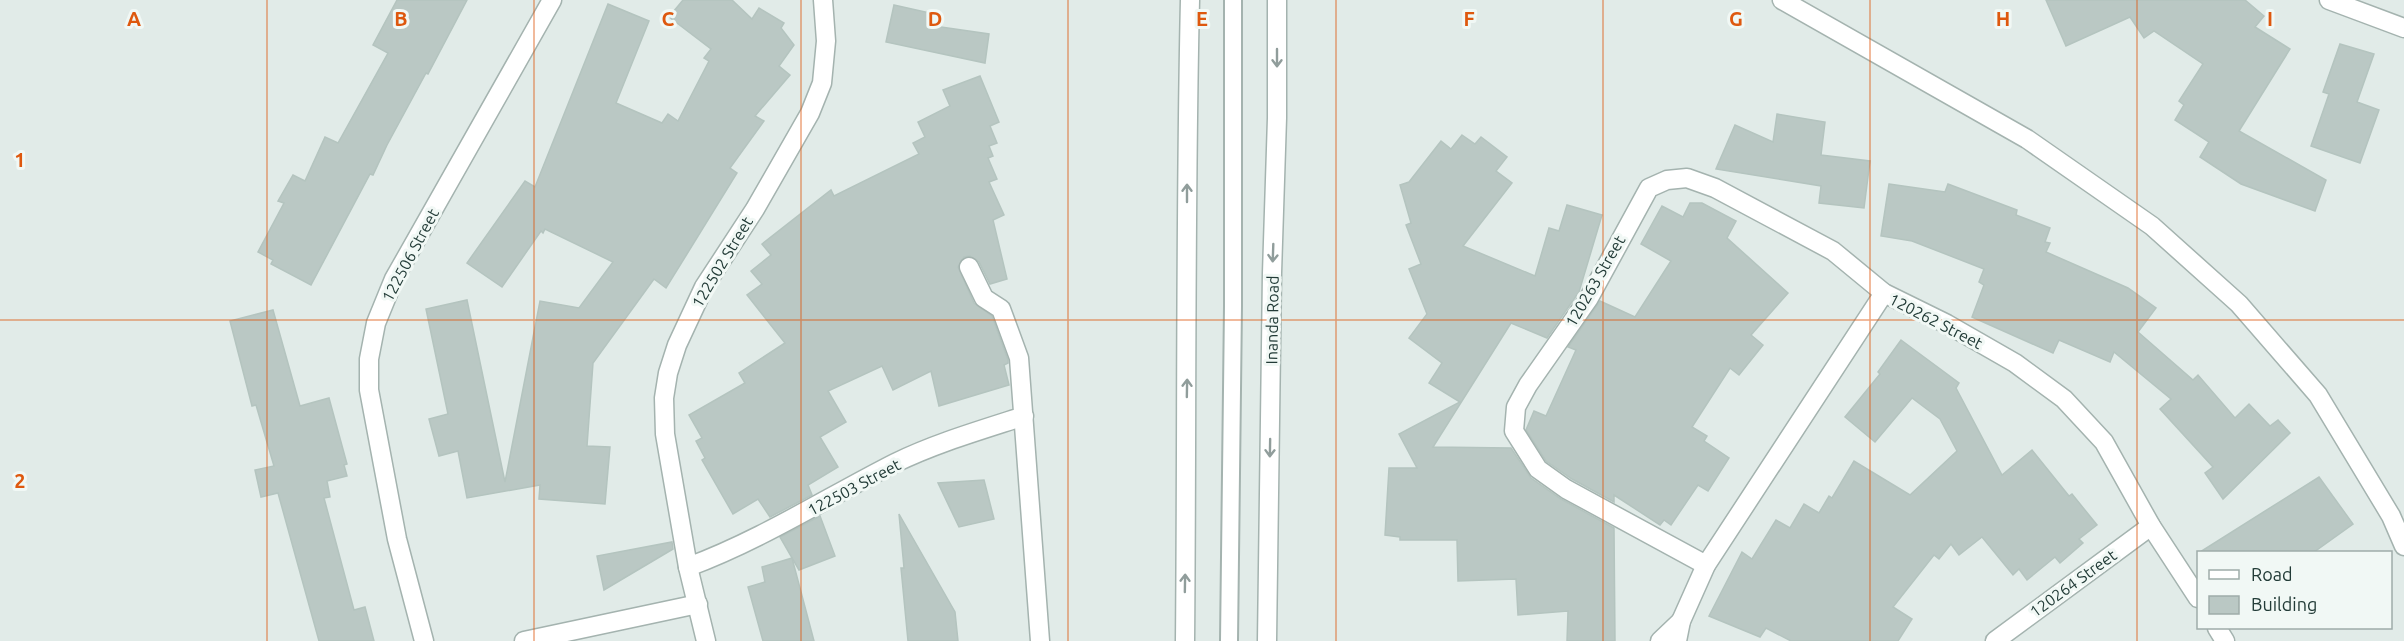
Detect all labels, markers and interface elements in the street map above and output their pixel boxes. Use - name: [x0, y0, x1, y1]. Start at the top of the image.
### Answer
- text: A: [127, 7, 141, 30]
- text: B: [394, 7, 408, 30]
- text: C: [662, 7, 675, 30]
- text: D: [928, 7, 942, 30]
- text: E: [1196, 7, 1208, 30]
- text: F: [1463, 7, 1475, 30]
- text: G: [1729, 7, 1743, 30]
- text: H: [1996, 7, 2010, 30]
- text: I: [2267, 7, 2273, 30]
- one-way arrow: [1271, 48, 1283, 68]
- text: 1: [14, 148, 26, 171]
- one-way arrow: [1181, 183, 1193, 203]
- street label: 122506 Street: [378, 205, 442, 304]
- street label: 122502 Street: [688, 213, 756, 311]
- street label: 120263 Street: [1562, 232, 1629, 330]
- one-way arrow: [1267, 243, 1279, 263]
- street label: Inanda Road: [1262, 275, 1282, 365]
- street label: 120262 Street: [1886, 290, 1986, 353]
- one-way arrow: [1182, 378, 1193, 398]
- one-way arrow: [1264, 438, 1276, 458]
- street label: 122503 Street: [805, 455, 904, 519]
- text: 2: [14, 469, 26, 492]
- street label: 120264 Street: [2026, 545, 2120, 620]
- legend: [2197, 551, 2392, 629]
- text: Road: [2251, 564, 2293, 584]
- one-way arrow: [1179, 573, 1191, 593]
- text: Building: [2251, 594, 2317, 614]

